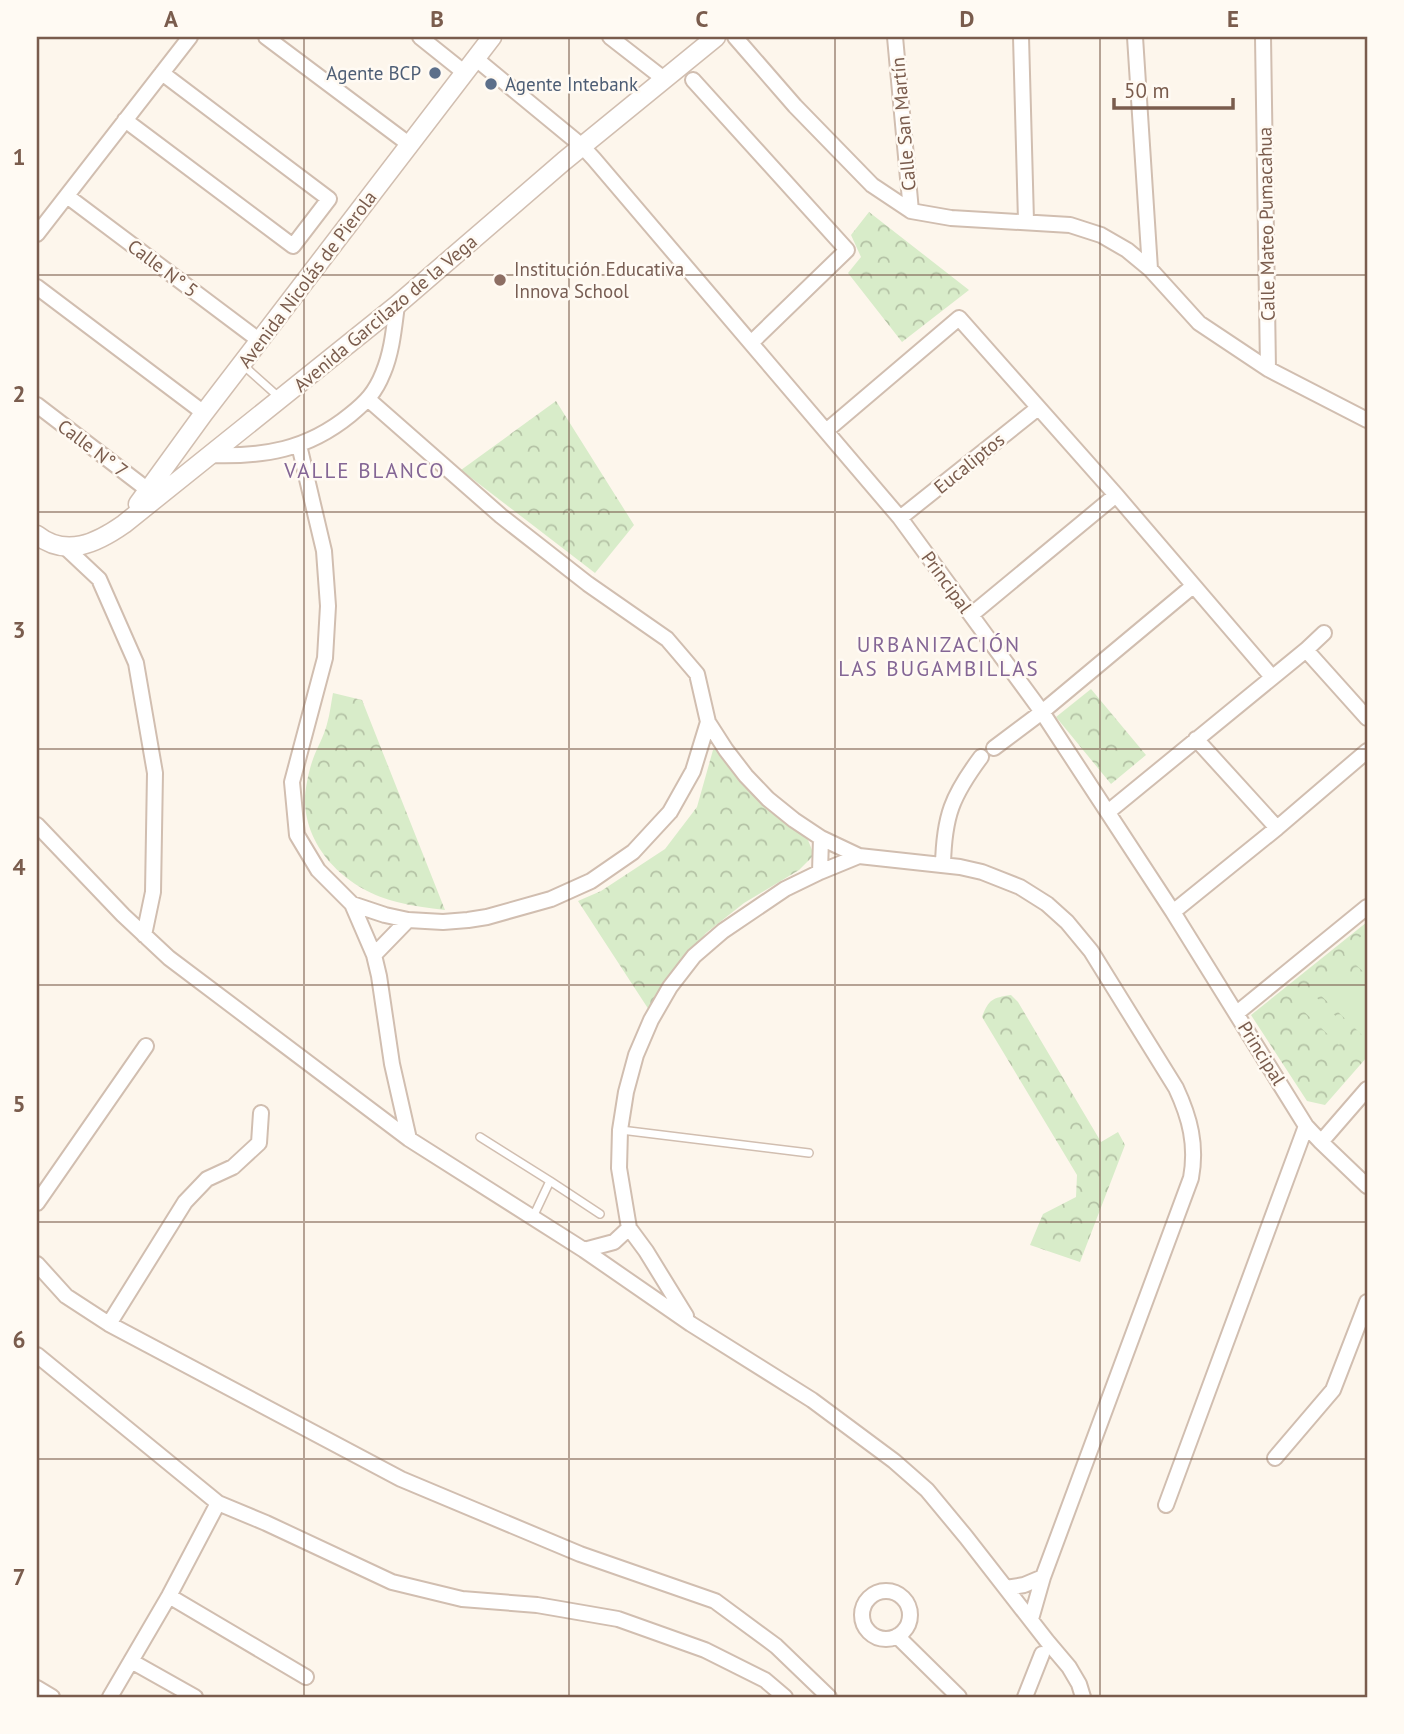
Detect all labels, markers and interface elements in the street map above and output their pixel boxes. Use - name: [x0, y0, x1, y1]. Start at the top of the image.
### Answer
- text: A: [164, 4, 178, 33]
- text: B: [430, 4, 444, 33]
- text: C: [696, 4, 709, 33]
- text: D: [960, 4, 974, 33]
- text: E: [1227, 4, 1239, 33]
- street label: Calle San Martín: [885, 56, 921, 192]
- place label: Agente BCP: [326, 61, 421, 85]
- marker: Agente BCP: [427, 65, 443, 81]
- scale bar: [1114, 66, 1232, 110]
- place label: Agente Intebank: [505, 72, 638, 96]
- marker: Agente Intebank: [483, 76, 499, 92]
- text: 50 m: [1124, 77, 1170, 104]
- street label: Calle Mateo Pumacahua: [1252, 127, 1280, 321]
- text: 1: [12, 142, 26, 171]
- street label: Avenida Nicolás de Pierola: [233, 186, 381, 372]
- street label: Avenida Garcilazo de la Vega: [288, 229, 482, 397]
- street label: Calle N° 5: [123, 234, 203, 302]
- place label: Institución Educativa Innova School: [514, 257, 684, 303]
- marker: Institución Educativa Innova School: [492, 272, 508, 288]
- text: 2: [12, 379, 26, 408]
- street label: Calle N° 7: [53, 414, 133, 482]
- street label: Eucaliptos: [929, 427, 1009, 499]
- district label: VALLE BLANCO: [283, 457, 446, 484]
- street label: Principal: [916, 546, 978, 618]
- text: 3: [12, 615, 26, 644]
- district label: URBANIZACIÓN LAS BUGAMBILLAS: [838, 631, 1040, 682]
- text: 4: [12, 852, 26, 881]
- street label: Principal: [1233, 1017, 1291, 1090]
- text: 5: [12, 1089, 26, 1118]
- text: 6: [12, 1325, 26, 1354]
- text: 7: [12, 1562, 26, 1591]

